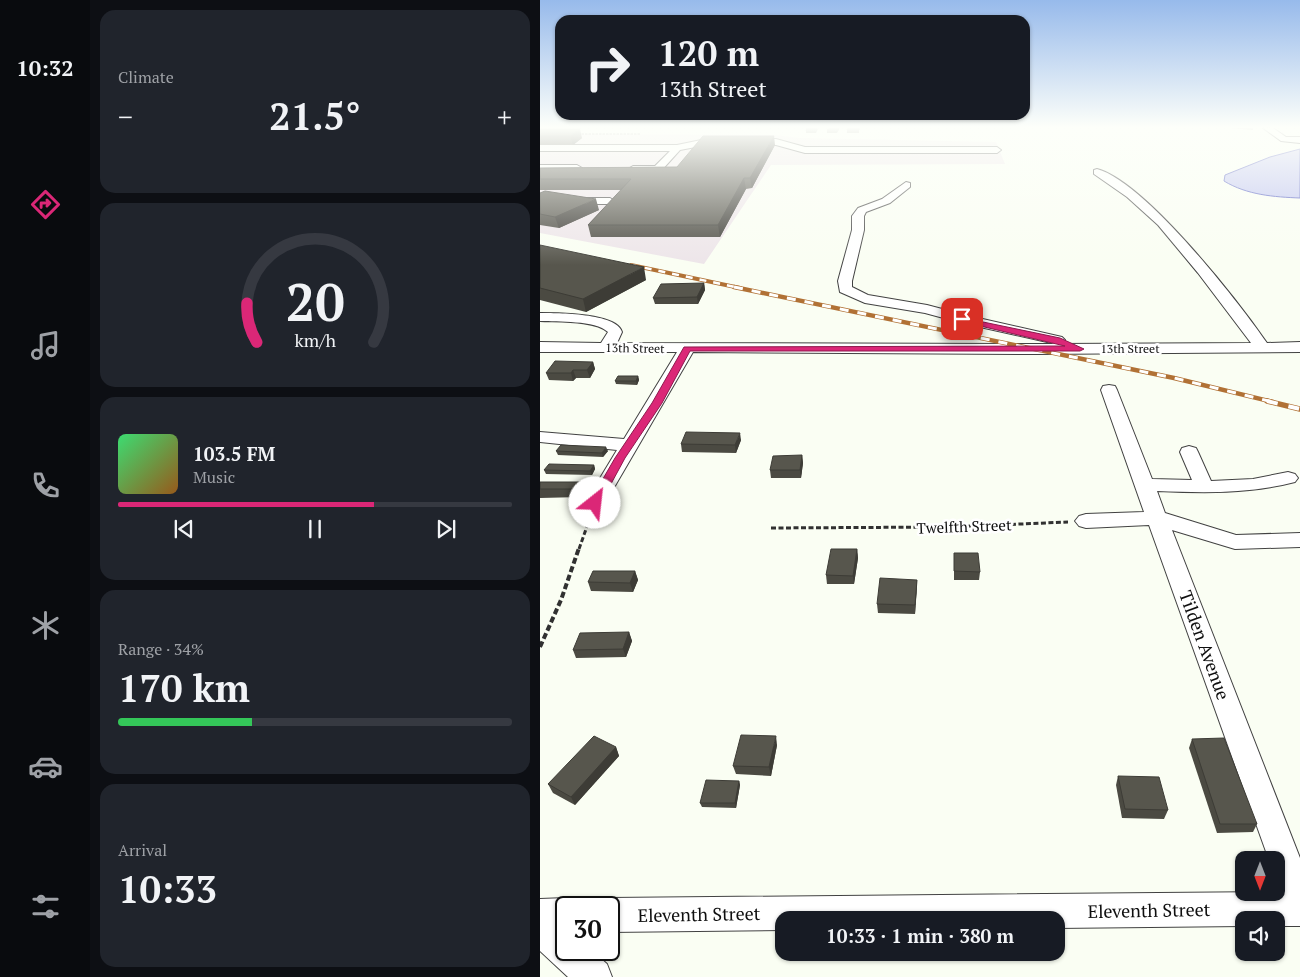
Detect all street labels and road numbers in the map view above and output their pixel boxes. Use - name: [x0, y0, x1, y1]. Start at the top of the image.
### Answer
- street label: 13th Street: [605, 340, 665, 356]
- street label: 13th Street: [1100, 341, 1160, 356]
- street label: Twelfth Street: [916, 514, 1012, 538]
- street label: Tilden Avenue: [1174, 587, 1236, 703]
- street label: Eleventh Street: [1087, 897, 1211, 923]
- street label: Eleventh Street: [637, 901, 761, 927]

